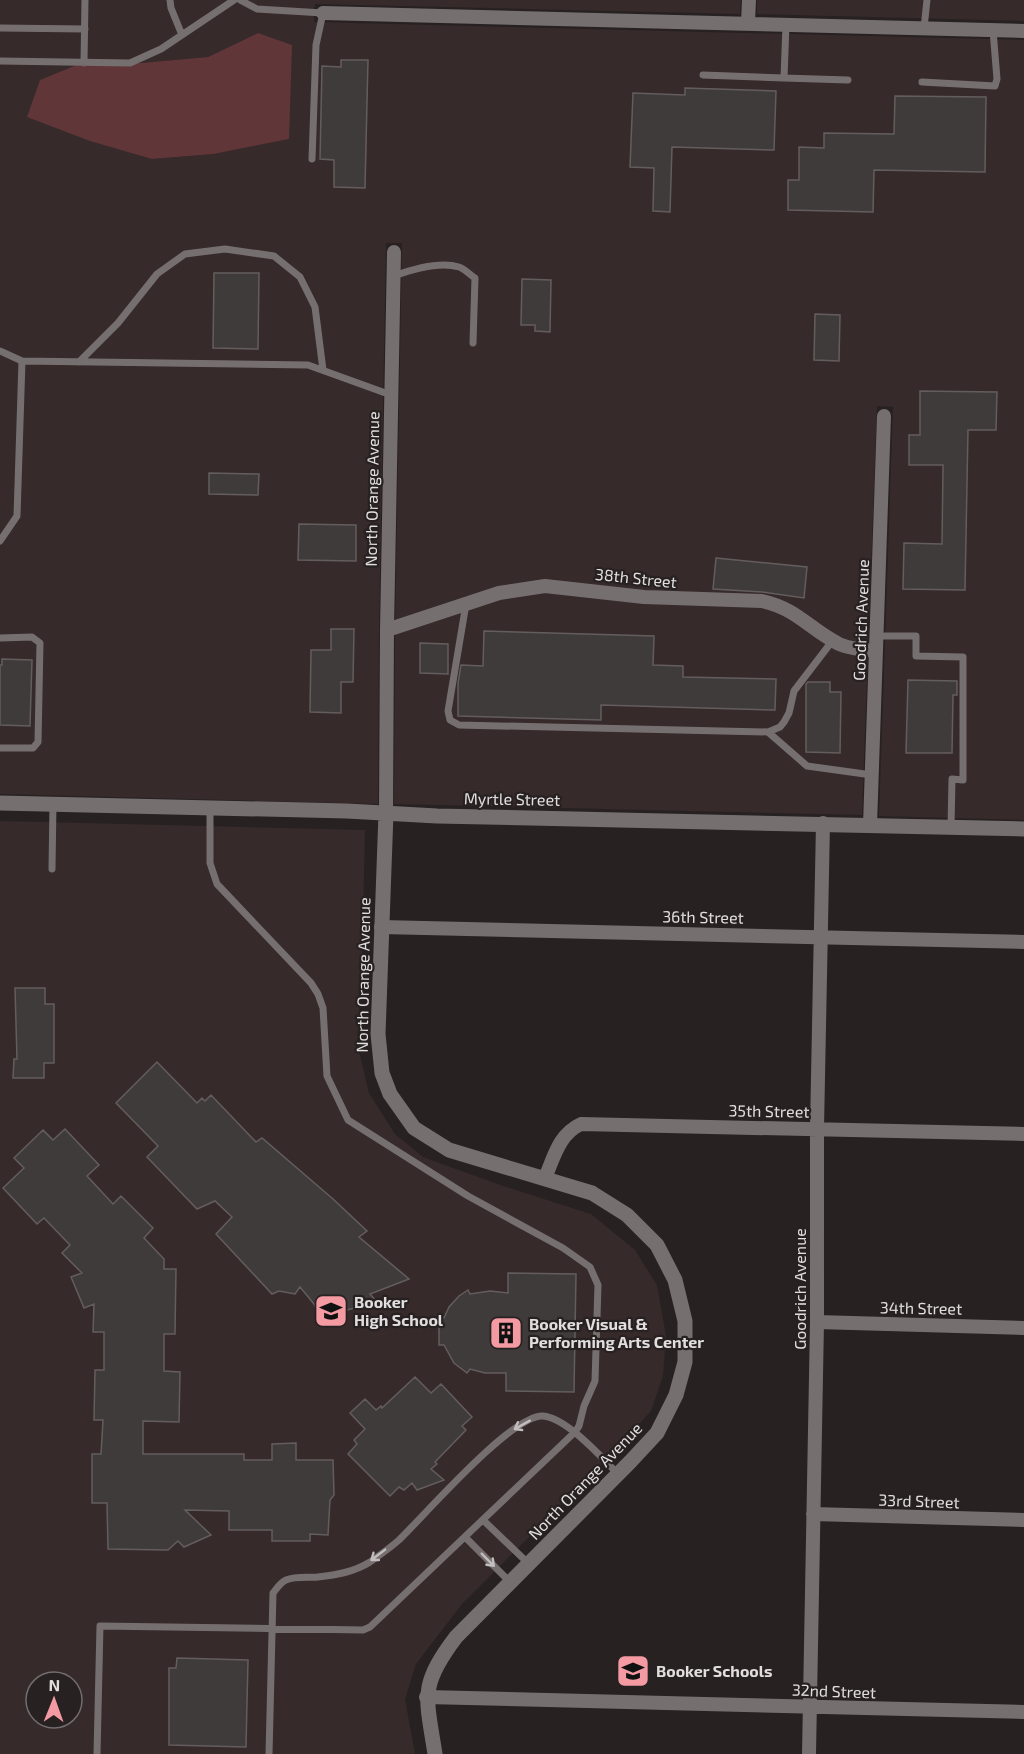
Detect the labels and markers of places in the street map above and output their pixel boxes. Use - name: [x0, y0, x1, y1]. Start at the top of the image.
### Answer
- place label: Booker High School: [354, 1292, 444, 1329]
- school or university icon: Booker High School: [313, 1293, 349, 1329]
- place label: Booker Visual & Performing Arts Center: [529, 1314, 704, 1351]
- building icon: Booker Visual & Performing Arts Center: [488, 1315, 524, 1351]
- school or university icon: Booker Schools: [615, 1653, 651, 1689]
- place label: Booker Schools: [656, 1661, 773, 1680]

